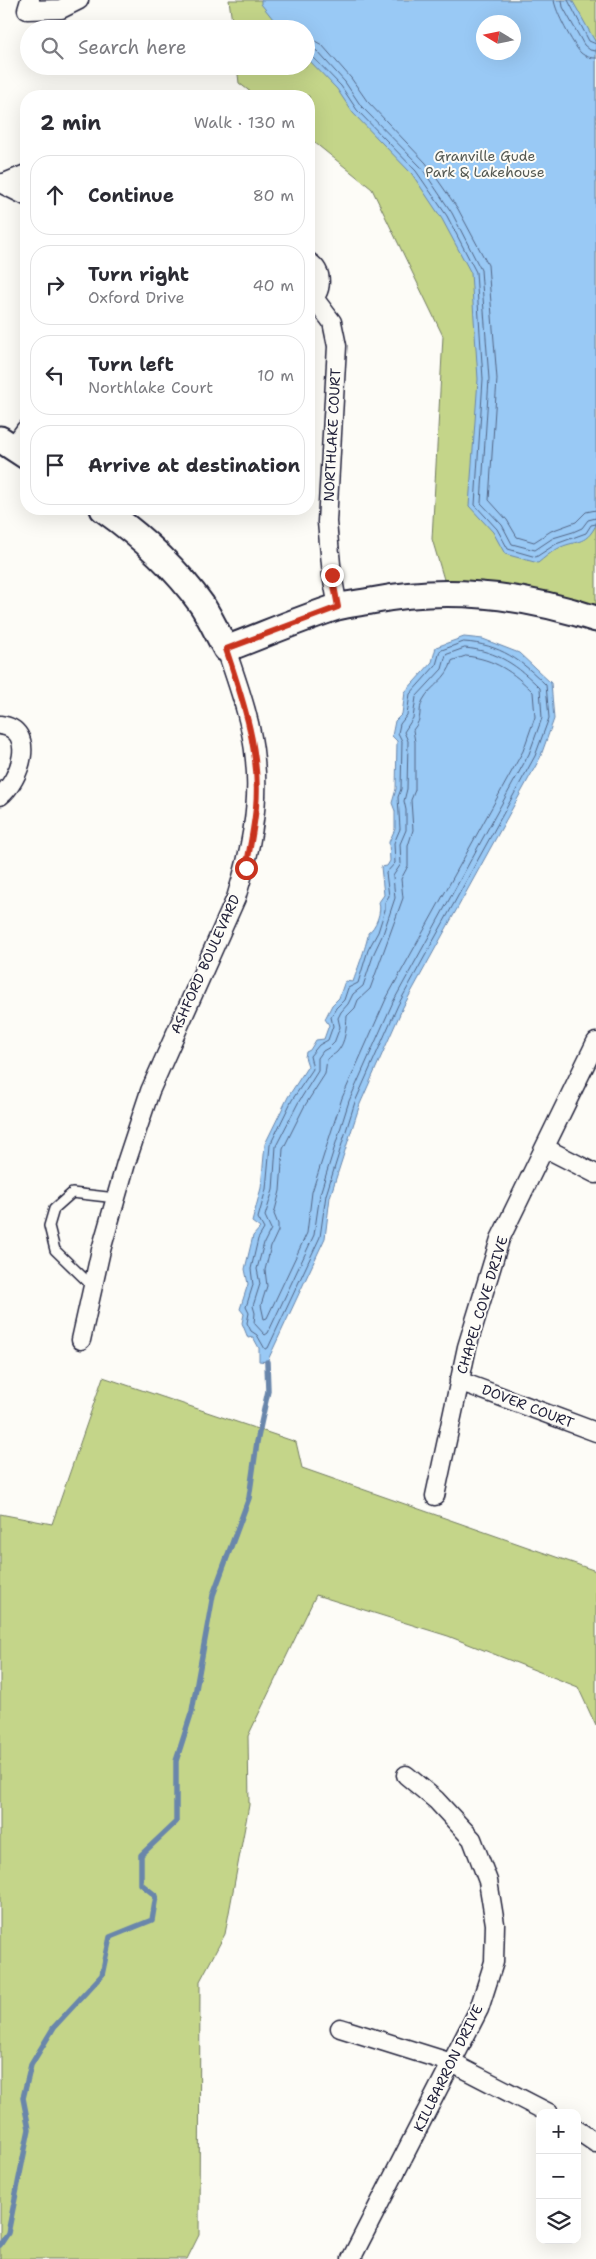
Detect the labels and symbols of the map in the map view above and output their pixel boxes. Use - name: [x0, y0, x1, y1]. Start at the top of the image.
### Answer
- north arrow: [476, 15, 521, 60]
- park label: Granville Gude Park & Lakehouse: [425, 147, 545, 181]
- street label: NORTHLAKE COURT: [320, 367, 345, 502]
- route end: [321, 564, 344, 587]
- route start: [235, 857, 258, 880]
- street label: ASHFORD BOULEVARD: [166, 892, 244, 1036]
- street label: CHAPEL COVE DRIVE: [452, 1234, 512, 1376]
- street label: DOVER COURT: [479, 1380, 577, 1432]
- street label: KILLBARRON DRIVE: [409, 2001, 487, 2135]

